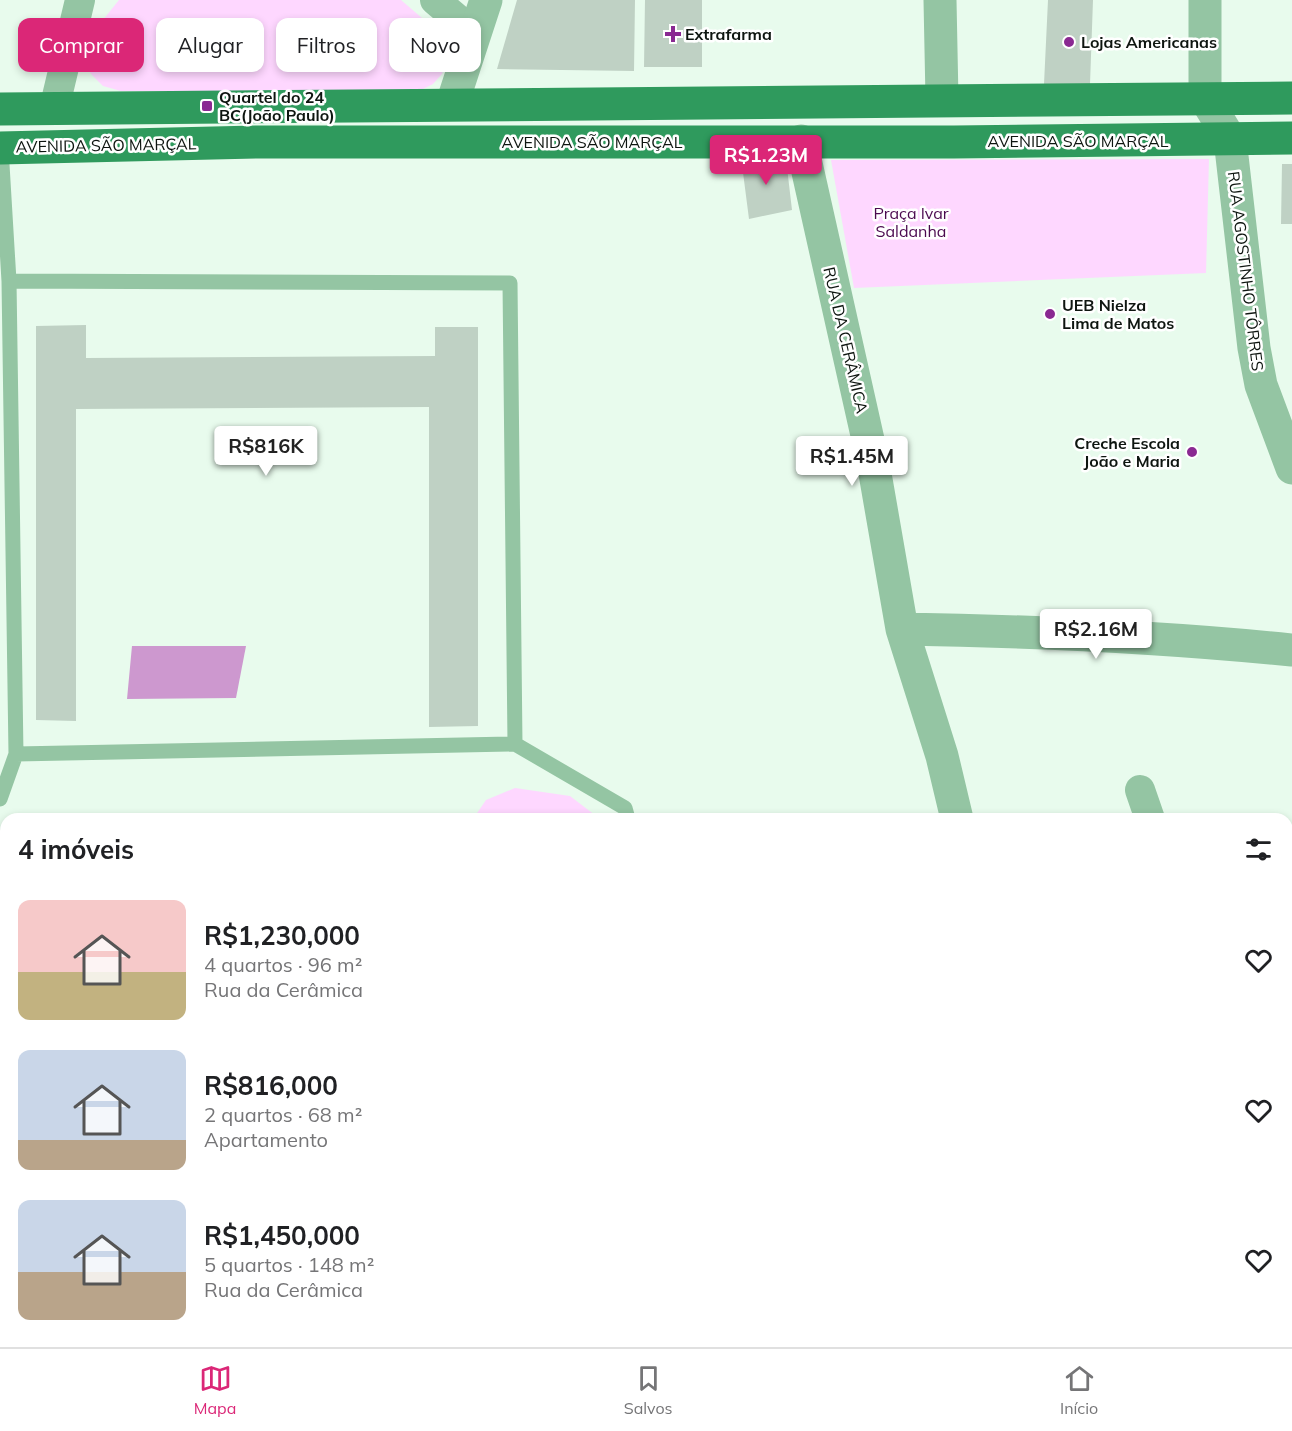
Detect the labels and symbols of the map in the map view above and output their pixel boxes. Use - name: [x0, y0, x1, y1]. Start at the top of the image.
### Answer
- place label: Extrafarma: [685, 24, 772, 44]
- marker: Extrafarma: [666, 27, 680, 41]
- place label: Lojas Americanas: [1081, 32, 1217, 52]
- marker: Lojas Americanas: [1062, 35, 1076, 49]
- place label: Quartel do 24 BC(João Paulo): [219, 87, 335, 125]
- marker: Quartel do 24 BC(João Paulo): [200, 99, 214, 113]
- street label: AVENIDA SÃO MARÇAL: [988, 131, 1169, 151]
- street label: AVENIDA SÃO MARÇAL: [502, 132, 683, 152]
- street label: AVENIDA SÃO MARÇAL: [15, 133, 197, 157]
- pin: R$1.23M: [711, 135, 821, 186]
- street label: RUA AGOSTINHO TÔRRES: [1224, 170, 1268, 372]
- park label: Praça Ivar Saldanha: [873, 203, 949, 241]
- street label: RUA DA CERÂMICA: [819, 265, 873, 415]
- place label: UEB Nielza Lima de Matos: [1062, 295, 1174, 333]
- marker: UEB Nielza Lima de Matos: [1043, 307, 1057, 321]
- pin: R$816K: [217, 426, 315, 477]
- place label: Creche Escola João e Maria: [1074, 433, 1180, 471]
- pin: R$1.45M: [797, 436, 907, 487]
- marker: Creche Escola João e Maria: [1185, 445, 1199, 459]
- pin: R$2.16M: [1041, 609, 1151, 660]

